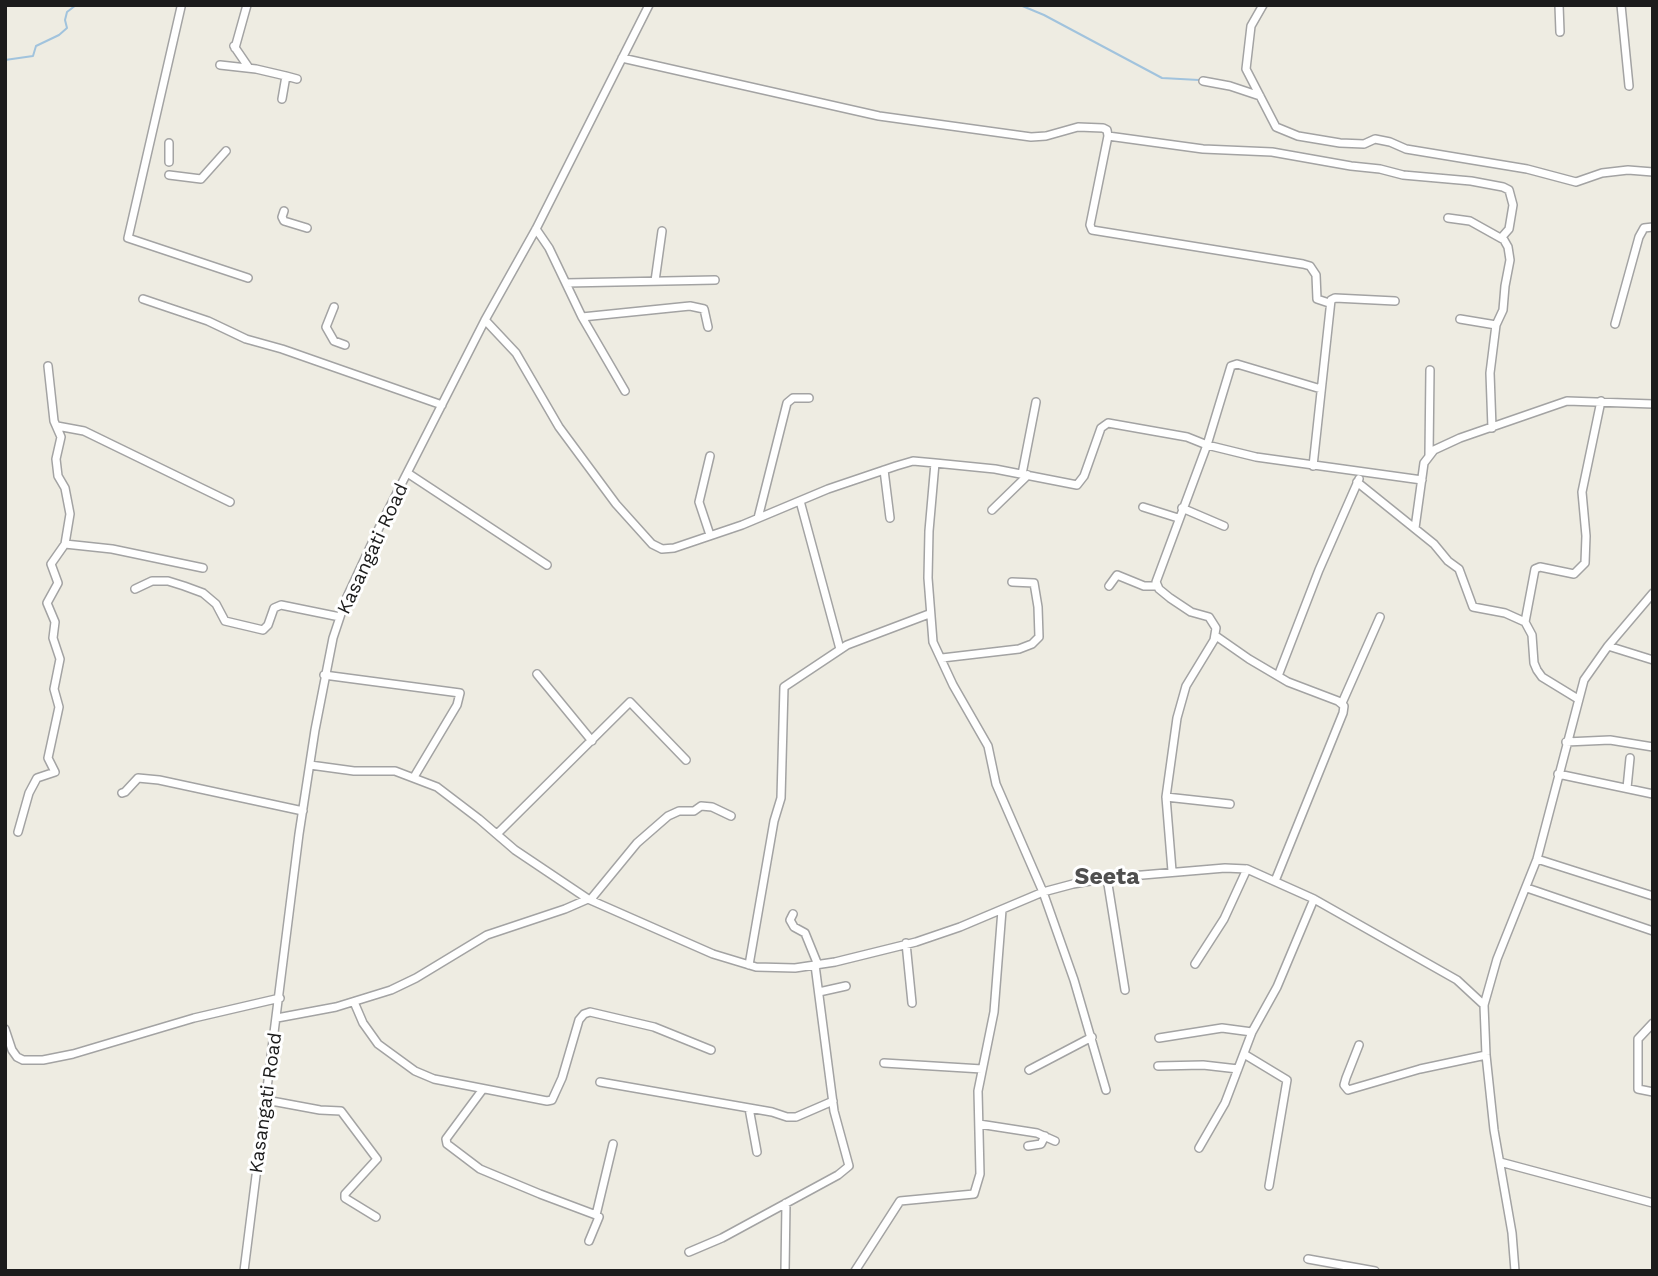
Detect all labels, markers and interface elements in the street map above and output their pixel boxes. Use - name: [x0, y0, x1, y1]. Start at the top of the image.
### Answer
- street label: Kasangati Road: [333, 480, 413, 618]
- district label: Seeta: [1075, 863, 1139, 891]
- street label: Kasangati Road: [245, 1031, 287, 1175]

